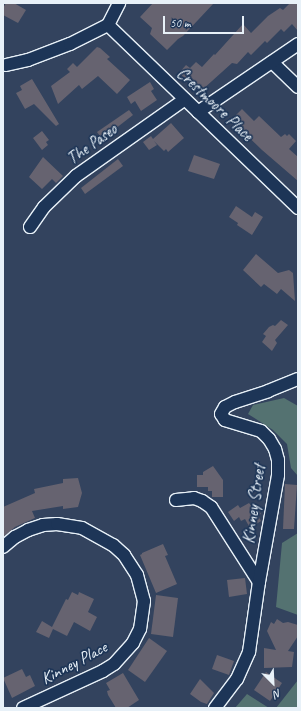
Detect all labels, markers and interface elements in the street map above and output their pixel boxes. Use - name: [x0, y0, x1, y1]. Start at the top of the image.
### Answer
- scale bar: [165, 8, 246, 34]
- text: 50 m: [170, 15, 190, 31]
- street label: Crestmoore Place: [173, 63, 257, 145]
- street label: The Paseo: [63, 119, 121, 169]
- street label: Kinney Street: [238, 463, 270, 545]
- street label: Kinney Place: [37, 637, 111, 689]
- north arrow: [253, 663, 293, 703]
- text: N: [272, 686, 284, 702]

